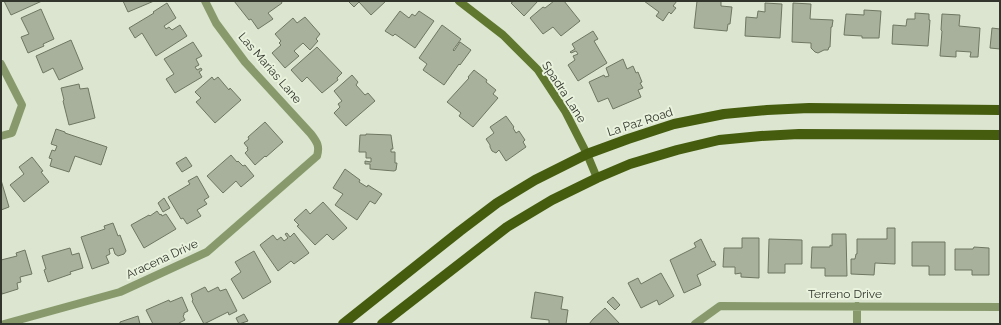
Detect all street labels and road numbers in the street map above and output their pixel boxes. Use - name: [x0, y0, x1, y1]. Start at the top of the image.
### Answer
- street label: Las Marias Lane: [235, 30, 305, 106]
- street label: Spadra Lane: [539, 59, 589, 125]
- street label: La Paz Road: [605, 105, 675, 139]
- street label: Aracena Drive: [124, 236, 200, 282]
- street label: Terreno Drive: [808, 287, 882, 301]

